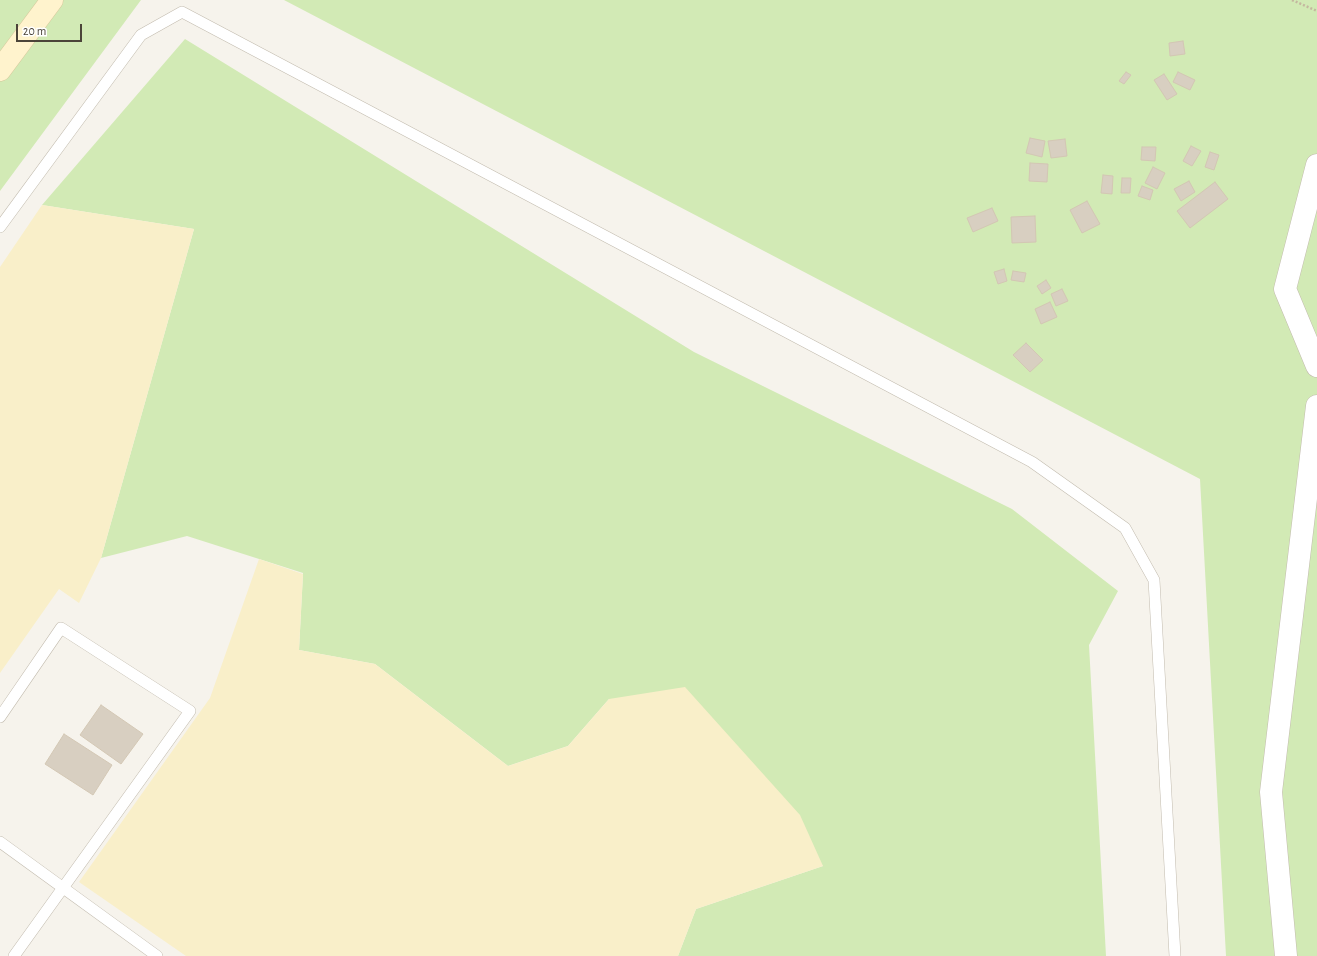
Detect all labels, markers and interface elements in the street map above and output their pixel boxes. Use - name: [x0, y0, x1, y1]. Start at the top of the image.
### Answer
- scale bar: [18, 16, 84, 42]
- text: 20 m: [23, 25, 46, 37]

